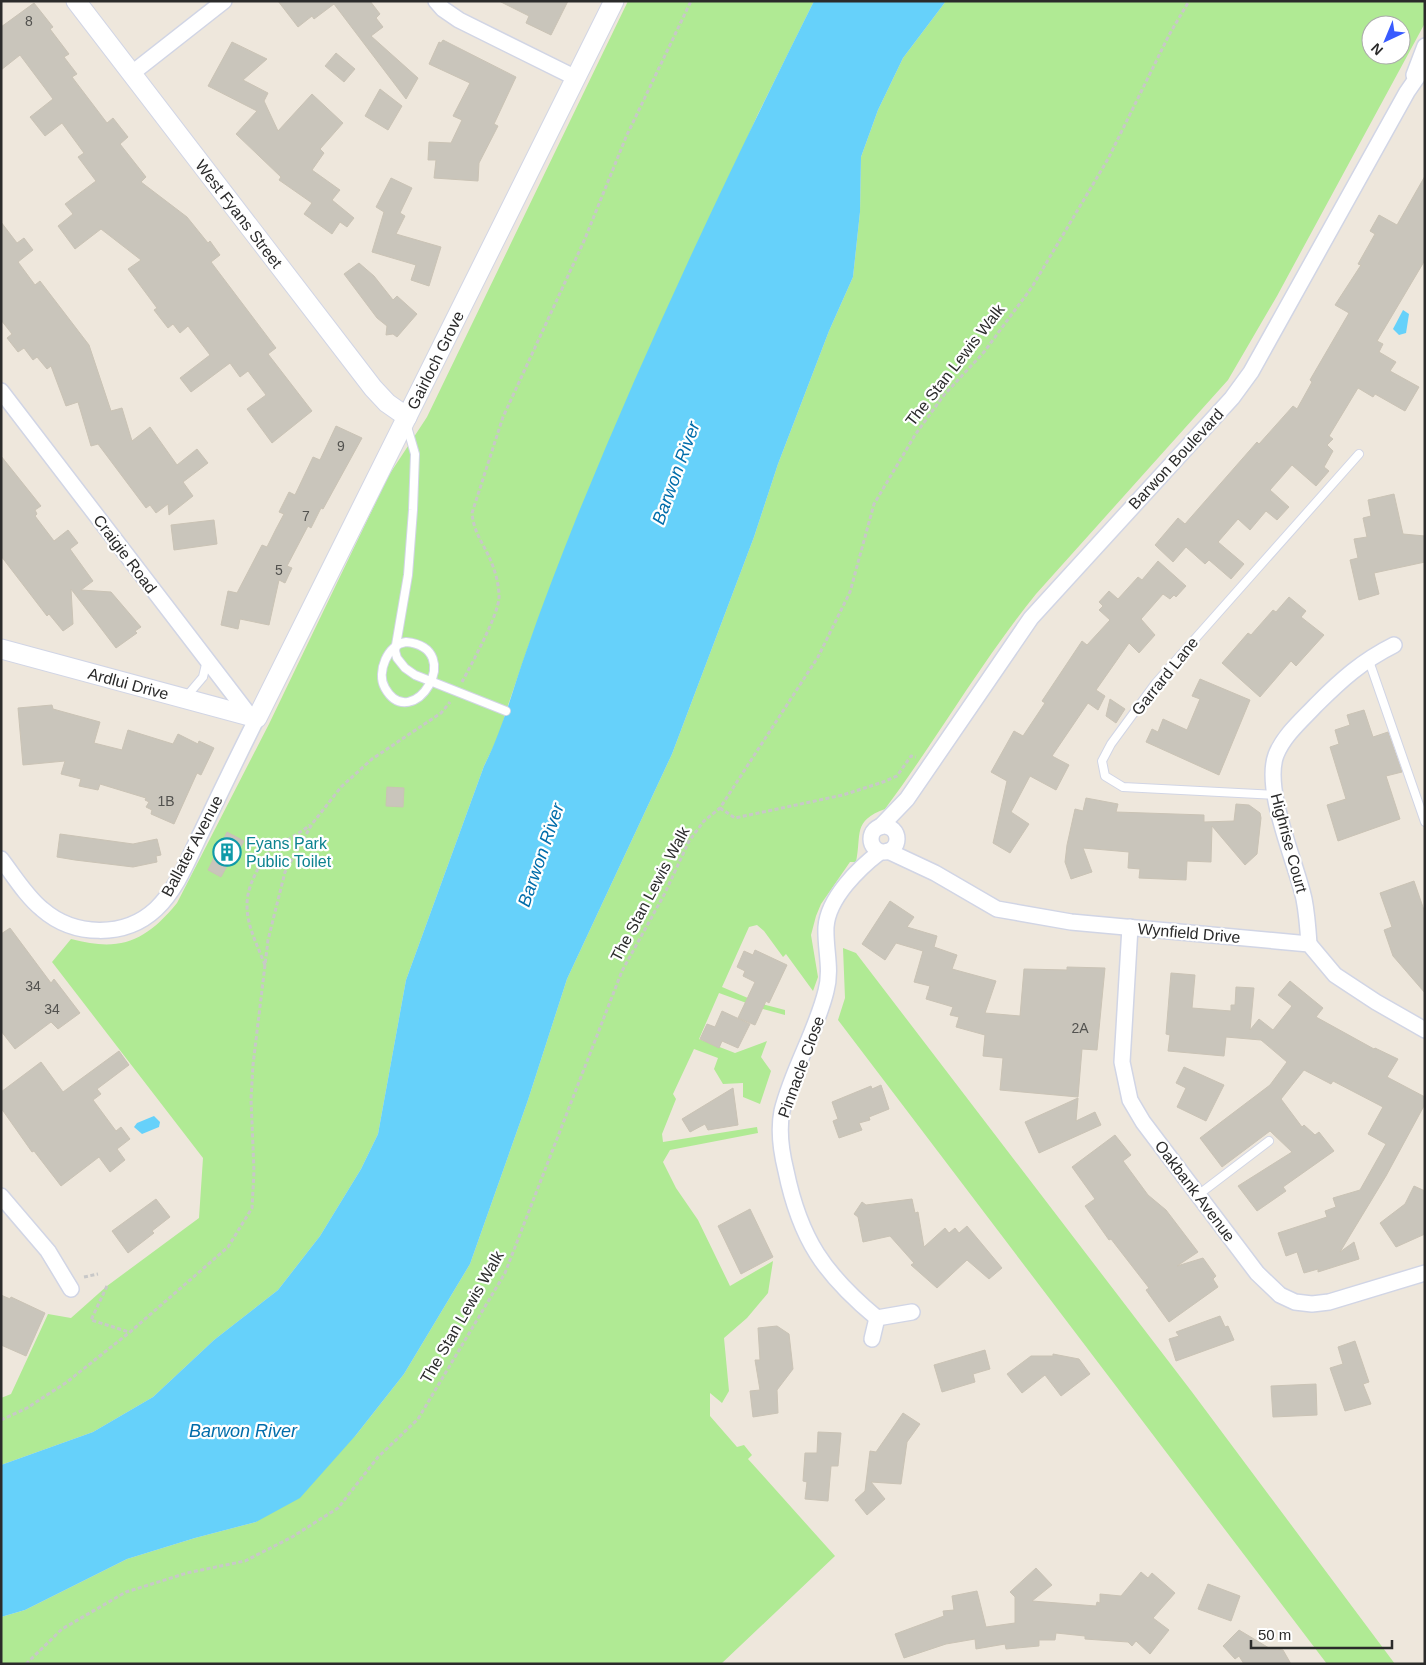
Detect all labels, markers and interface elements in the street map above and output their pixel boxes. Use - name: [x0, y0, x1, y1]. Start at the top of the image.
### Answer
- house number: 8: [25, 13, 33, 29]
- north arrow: [1361, 15, 1411, 65]
- text: N: [1368, 40, 1386, 59]
- street label: West Fyans Street: [192, 156, 286, 271]
- street label: The Stan Lewis Walk: [902, 300, 1008, 429]
- street label: Gairloch Grove: [404, 308, 467, 412]
- street label: Barwon Boulevard: [1125, 405, 1227, 513]
- water label: Barwon River: [648, 418, 704, 527]
- house number: 9: [337, 438, 345, 454]
- house number: 7: [302, 508, 310, 524]
- street label: Craigie Road: [90, 512, 160, 596]
- house number: 5: [275, 562, 283, 578]
- street label: Garrard Lane: [1128, 634, 1202, 718]
- street label: Ardlui Drive: [86, 664, 171, 702]
- street label: Highrise Court: [1268, 791, 1311, 895]
- house number: 1B: [157, 793, 175, 809]
- street label: Ballater Avenue: [158, 793, 226, 899]
- water label: Barwon River: [514, 800, 568, 909]
- street label: The Stan Lewis Walk: [607, 823, 693, 964]
- place label: Fyans Park Public Toilet: [246, 835, 332, 870]
- building icon: Fyans Park Public Toilet: [212, 837, 242, 867]
- street label: Wynfield Drive: [1137, 920, 1241, 946]
- house number: 34: [25, 978, 41, 994]
- house number: 34: [44, 1001, 60, 1017]
- street label: Pinnacle Close: [775, 1014, 827, 1120]
- house number: 2A: [1071, 1020, 1089, 1036]
- street label: Oakbank Avenue: [1152, 1137, 1238, 1245]
- street label: The Stan Lewis Walk: [417, 1247, 507, 1386]
- water label: Barwon River: [189, 1421, 298, 1441]
- scale bar: [1251, 1618, 1392, 1650]
- text: 50 m: [1258, 1626, 1291, 1643]

